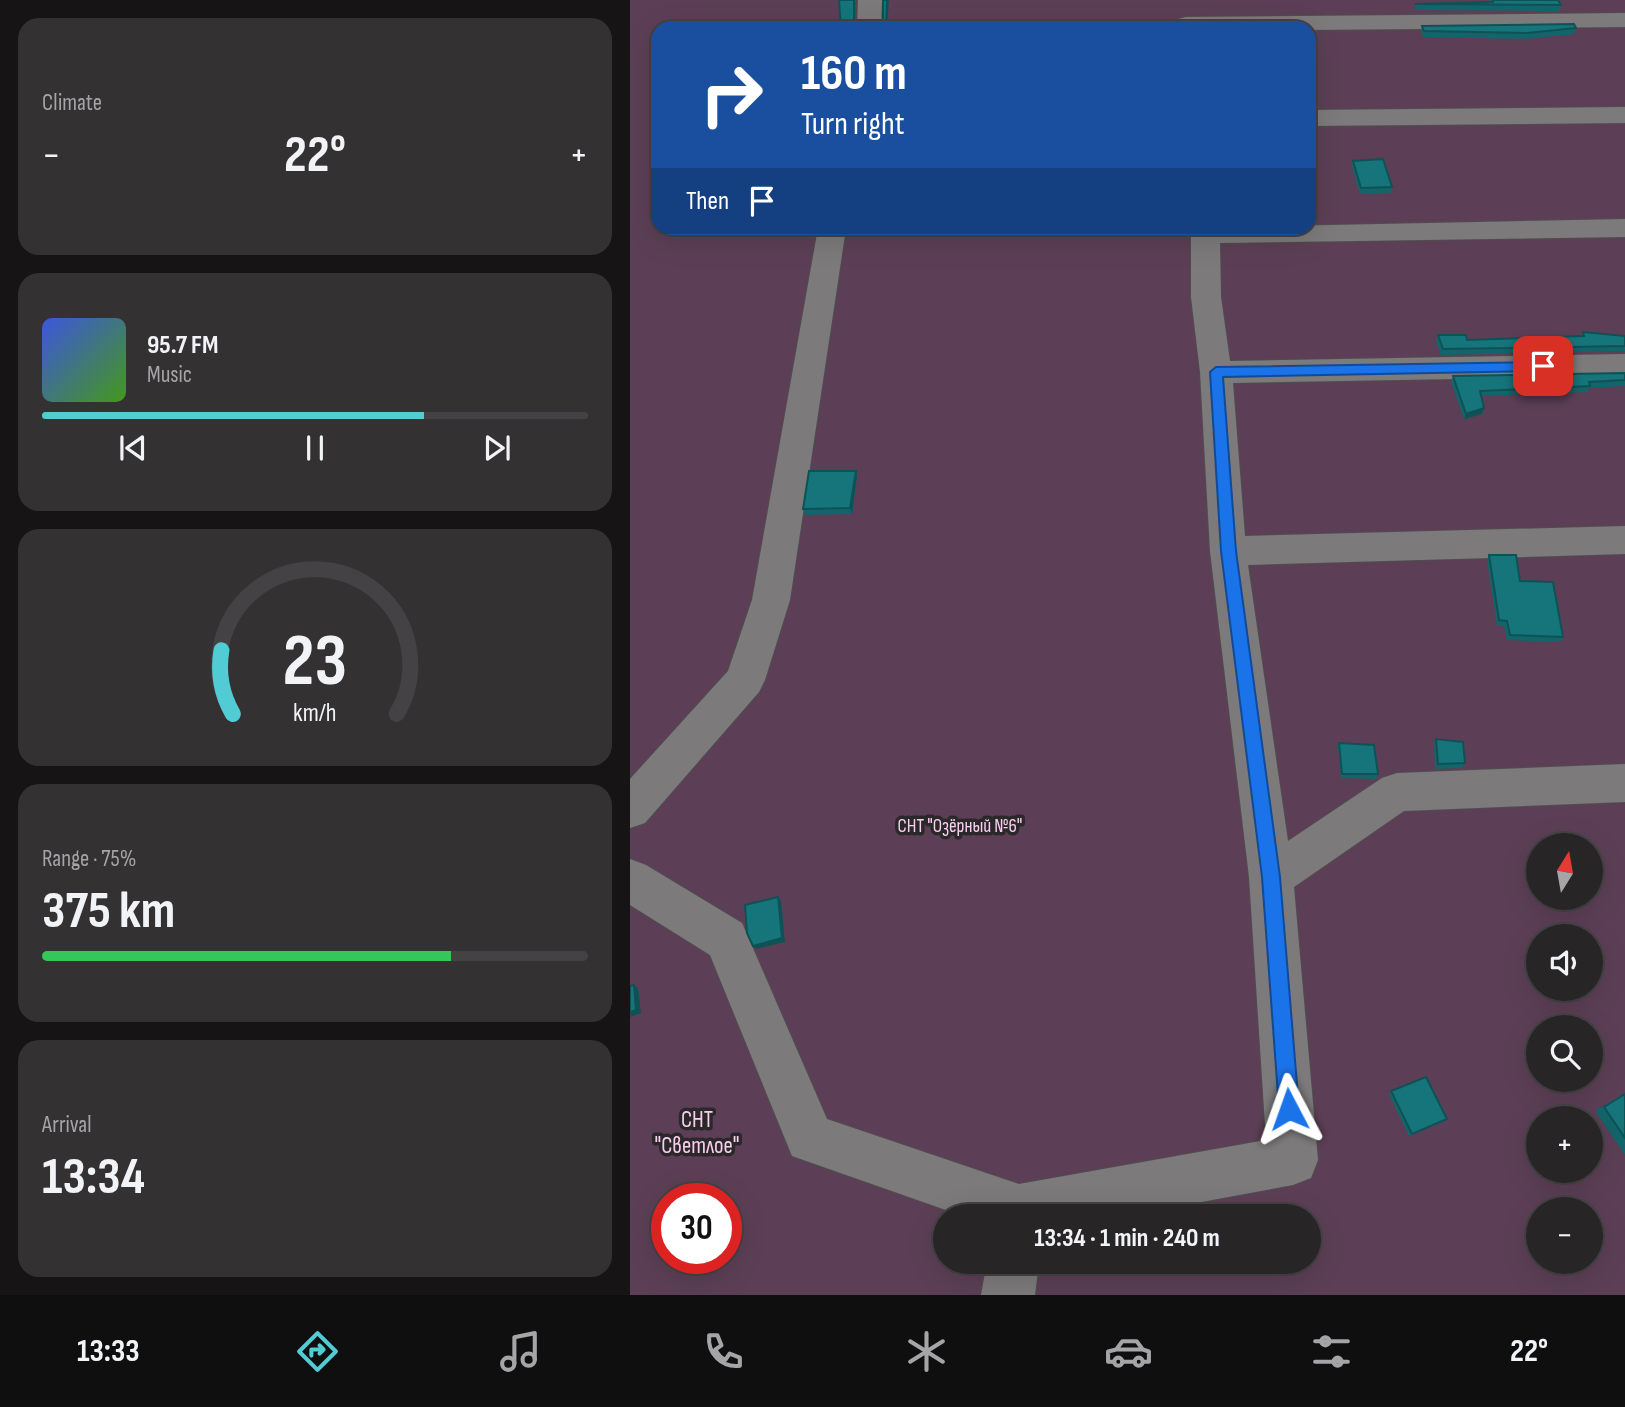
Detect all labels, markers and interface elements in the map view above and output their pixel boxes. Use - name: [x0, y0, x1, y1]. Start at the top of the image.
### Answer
- text: 160 m: [801, 45, 907, 104]
- icon: right: [686, 49, 777, 140]
- text: Climate: [42, 89, 102, 117]
- text: Turn right: [801, 105, 905, 144]
- text: 22°: [284, 124, 346, 187]
- text: −: [42, 133, 61, 178]
- text: +: [569, 133, 588, 178]
- icon: arrive: [743, 182, 781, 220]
- text: Then: [686, 186, 729, 217]
- text: 95.7 FM: [147, 330, 218, 361]
- pin: [1513, 336, 1573, 396]
- icon: arrive: [1524, 347, 1562, 385]
- text: Music: [147, 361, 192, 389]
- icon: previous: [114, 429, 152, 467]
- icon: pause: [296, 429, 334, 467]
- icon: next: [478, 429, 516, 467]
- text: 23: [283, 618, 347, 706]
- text: km/h: [293, 697, 337, 728]
- park label: СНТ "Озёрный №6": [898, 815, 1022, 838]
- north arrow: [1526, 833, 1603, 910]
- map controls: [1526, 833, 1603, 1274]
- text: Range · 75%: [42, 845, 136, 873]
- text: 375 km: [42, 880, 175, 943]
- button: sound: [1526, 924, 1603, 1001]
- button: search: [1526, 1015, 1603, 1092]
- position arrow: [1252, 1072, 1326, 1146]
- park label: СНТ "Светлое": [654, 1106, 740, 1160]
- button: +: [1526, 1106, 1603, 1183]
- text: Arrival: [42, 1111, 91, 1139]
- text: 13:34: [42, 1146, 145, 1209]
- speed limit sign: 30: [651, 1183, 742, 1274]
- button: −: [1526, 1197, 1603, 1274]
- text: 13:34 · 1 min · 240 m: [1034, 1223, 1220, 1254]
- icon: directions: [293, 1327, 342, 1376]
- icon: music: [496, 1327, 545, 1376]
- icon: phone: [699, 1327, 748, 1376]
- icon: climate: [902, 1327, 951, 1376]
- icon: car: [1104, 1327, 1153, 1376]
- icon: filters: [1307, 1327, 1356, 1376]
- text: 13:33: [77, 1332, 140, 1371]
- text: 22°: [1510, 1332, 1548, 1371]

